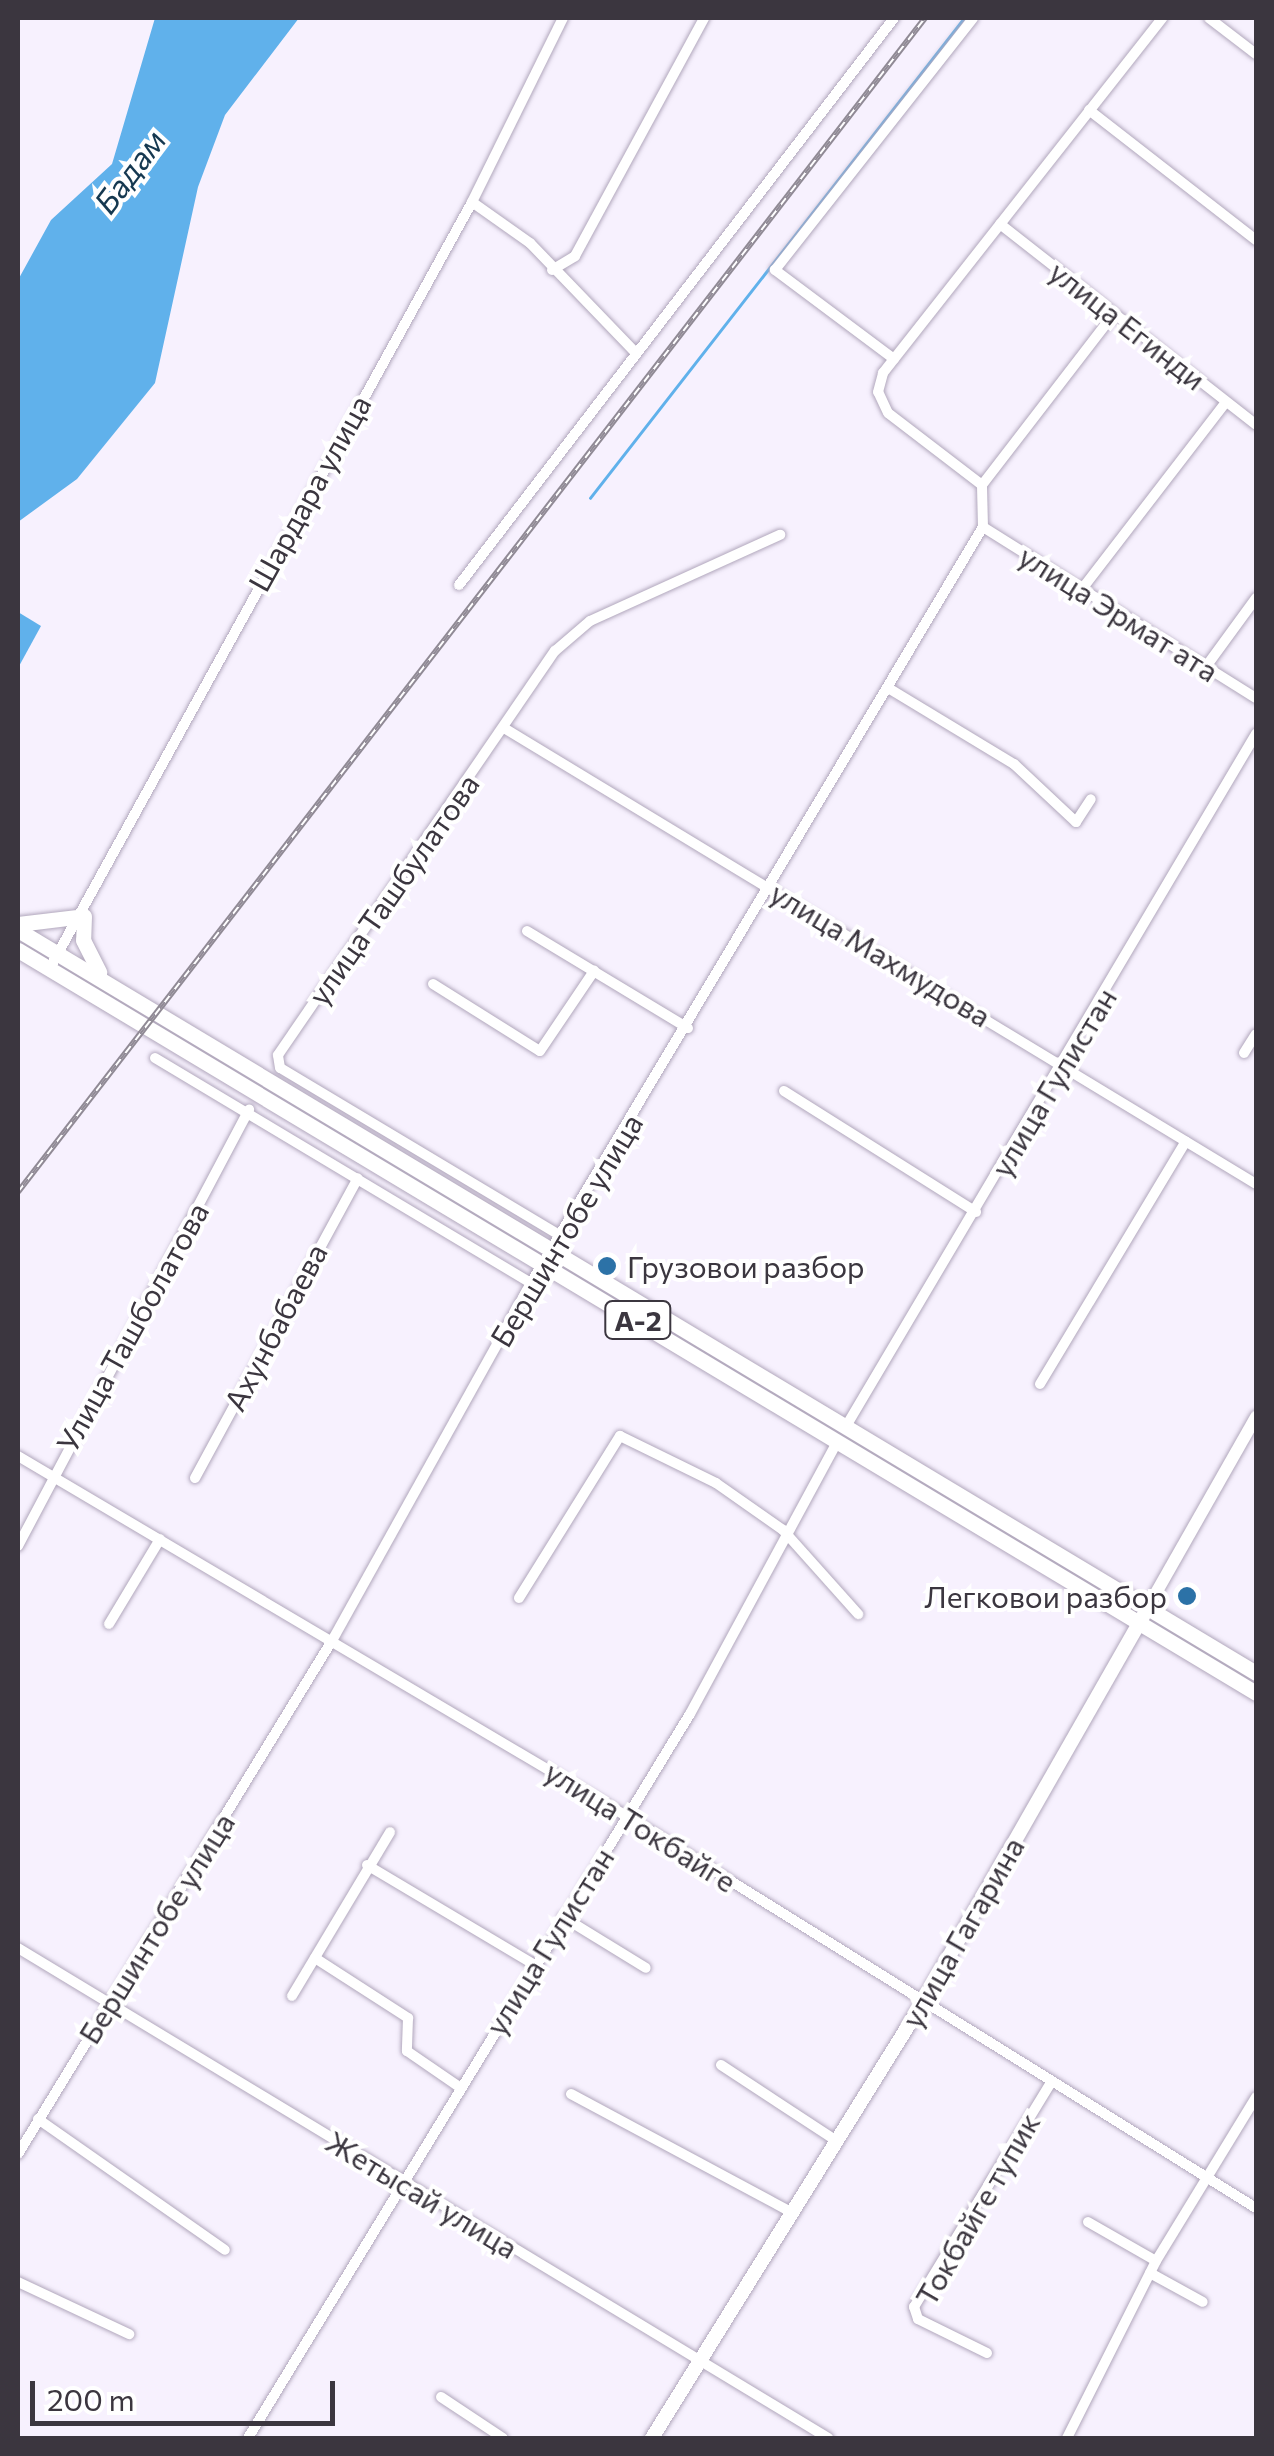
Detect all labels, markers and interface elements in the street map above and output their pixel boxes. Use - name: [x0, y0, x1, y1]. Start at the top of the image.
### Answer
- water label: Бадам: [85, 122, 173, 220]
- street label: улица Егинди: [1043, 253, 1213, 397]
- street label: Шардара улица: [240, 389, 378, 597]
- street label: улица Эрмат ата: [1013, 537, 1225, 689]
- street label: улица Ташбулатова: [300, 767, 486, 1011]
- street label: улица Махмудова: [764, 874, 998, 1034]
- street label: улица Гулистан: [983, 981, 1123, 1183]
- street label: Бершинтобе улица: [482, 1107, 650, 1353]
- street label: Улица Ташболатова: [48, 1196, 216, 1458]
- street label: Ахунбабаева: [216, 1237, 334, 1417]
- place label: Грузовои разбор: [627, 1248, 865, 1284]
- marker: Грузовои разбор: [596, 1255, 618, 1277]
- road number: A-2: [603, 1297, 673, 1343]
- place label: Легковои разбор: [924, 1578, 1167, 1614]
- marker: Легковои разбор: [1176, 1585, 1198, 1607]
- street label: улица Токбайге: [539, 1753, 743, 1899]
- street label: Бершинтобе улица: [71, 1806, 241, 2050]
- street label: улица Гагарина: [893, 1830, 1031, 2034]
- street label: улица Гулистан: [477, 1841, 621, 2041]
- street label: Токбайге тупик: [907, 2106, 1047, 2312]
- street label: Жетысай улица: [320, 2123, 524, 2265]
- scale bar: [35, 2361, 340, 2423]
- text: 200 m: [47, 2380, 135, 2417]

